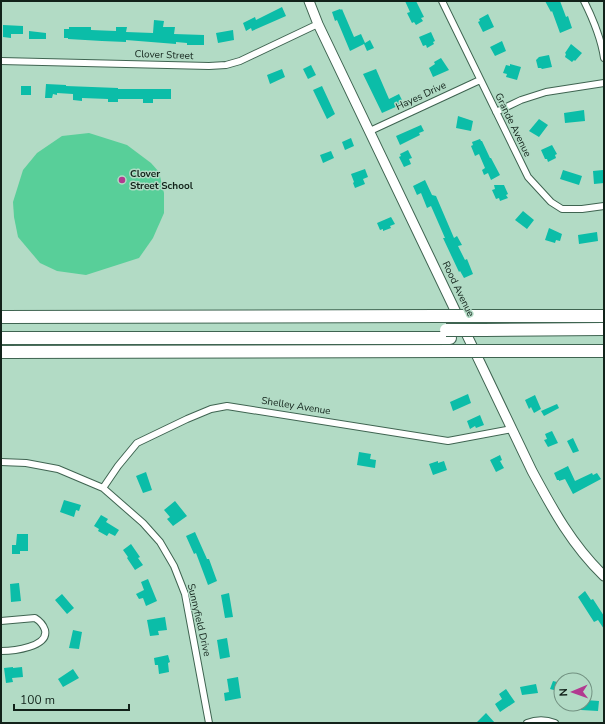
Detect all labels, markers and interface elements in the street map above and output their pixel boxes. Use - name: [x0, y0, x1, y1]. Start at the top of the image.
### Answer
- street label: Clover Street: [134, 47, 194, 63]
- street label: Hayes Drive: [393, 78, 449, 114]
- street label: Grande Avenue: [491, 91, 535, 159]
- place label: Clover Street School: [130, 167, 194, 193]
- marker: Clover Street School: [117, 175, 127, 185]
- street label: Rood Avenue: [439, 259, 477, 319]
- street label: Shelley Avenue: [260, 394, 332, 418]
- street label: Sunnyfield Drive: [184, 582, 214, 658]
- north arrow: [553, 672, 593, 712]
- scale bar: [14, 686, 129, 712]
- text: N: [556, 688, 571, 697]
- text: 100 m: [20, 692, 55, 708]

